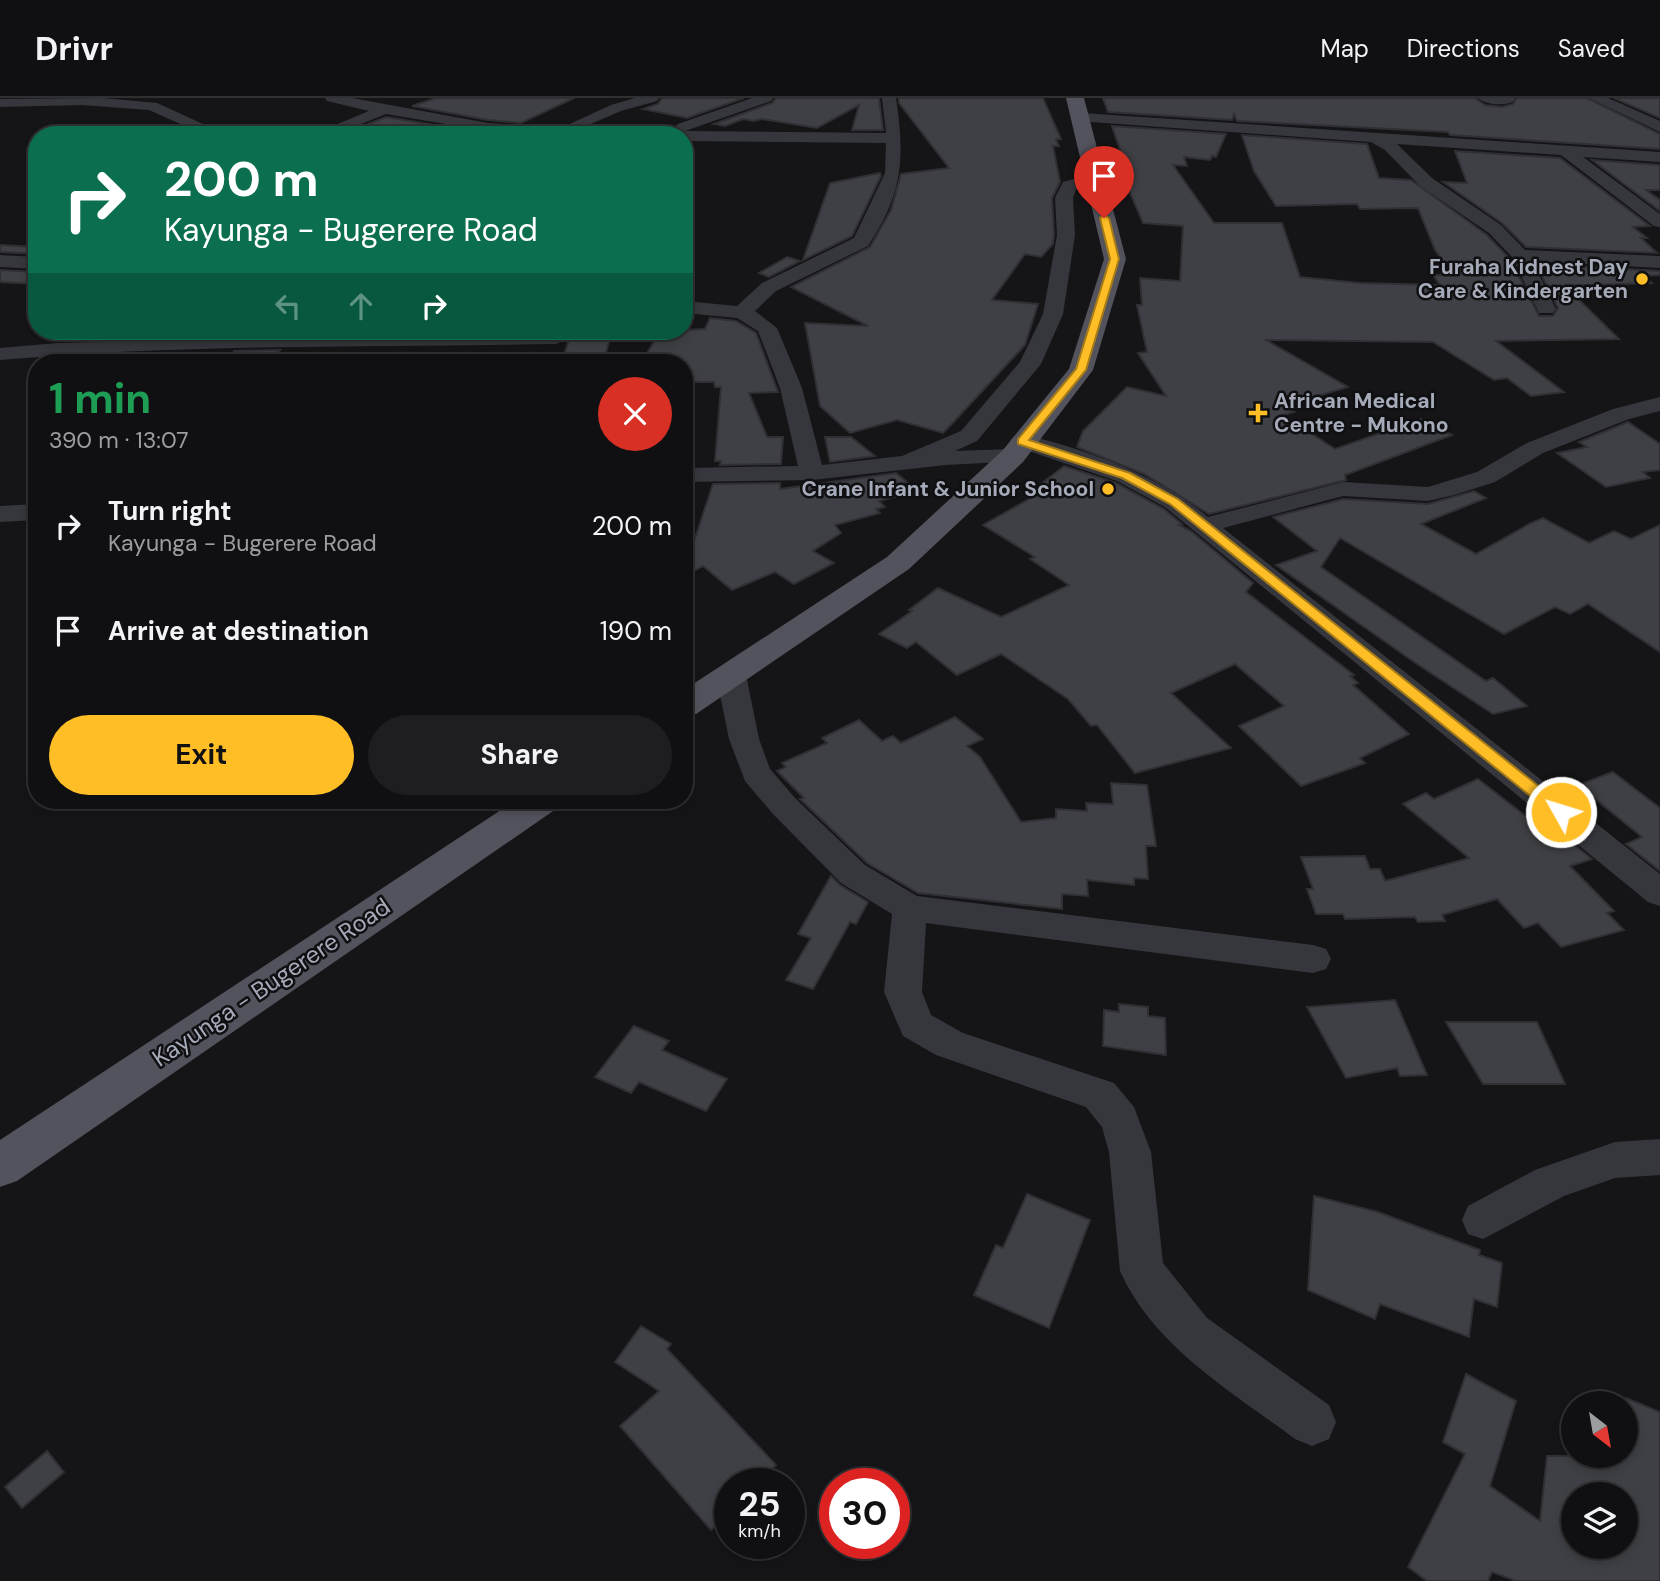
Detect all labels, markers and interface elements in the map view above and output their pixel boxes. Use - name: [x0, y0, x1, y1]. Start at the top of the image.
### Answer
- text: Drivr: [35, 27, 113, 70]
- text: Map: [1321, 33, 1369, 64]
- text: Directions: [1407, 33, 1520, 64]
- text: Saved: [1558, 33, 1625, 64]
- pin: [1074, 146, 1134, 218]
- text: 200 m: [164, 147, 319, 211]
- icon: right: [49, 154, 140, 245]
- icon: arrive: [1085, 157, 1123, 195]
- text: Kayunga - Bugerere Road: [164, 209, 538, 251]
- place label: Furaha Kidnest Day Care & Kindergarten: [1418, 253, 1628, 305]
- marker: Furaha Kidnest Day Care & Kindergarten: [1634, 271, 1650, 287]
- icon: left: [269, 287, 307, 325]
- icon: ahead: [342, 287, 380, 325]
- icon: right: [415, 287, 453, 325]
- text: 1 min: [49, 371, 151, 426]
- button: close: [598, 377, 672, 451]
- place label: African Medical Centre - Mukono: [1274, 387, 1449, 439]
- marker: African Medical Centre - Mukono: [1248, 403, 1268, 423]
- text: 390 m · 13:07: [49, 425, 189, 455]
- place label: Crane Infant & Junior School: [801, 475, 1094, 503]
- marker: Crane Infant & Junior School: [1100, 481, 1116, 497]
- text: Turn right: [108, 494, 232, 528]
- icon: right: [49, 507, 87, 545]
- text: 200 m: [592, 509, 672, 543]
- text: Kayunga - Bugerere Road: [108, 528, 377, 558]
- icon: arrive: [49, 612, 87, 650]
- text: Arrive at destination: [108, 614, 369, 648]
- text: 190 m: [600, 614, 672, 648]
- button: Exit: [49, 715, 354, 795]
- button: Share: [368, 715, 672, 795]
- position arrow: [1524, 775, 1598, 849]
- street label: Kayunga - Bugerere Road: [146, 891, 396, 1073]
- north arrow: [1561, 1391, 1638, 1468]
- map controls: [1561, 1391, 1638, 1559]
- speed limit sign: 30: [819, 1468, 910, 1559]
- text: 25: [739, 1481, 780, 1527]
- button: layers: [1561, 1482, 1638, 1559]
- text: km/h: [738, 1519, 781, 1543]

